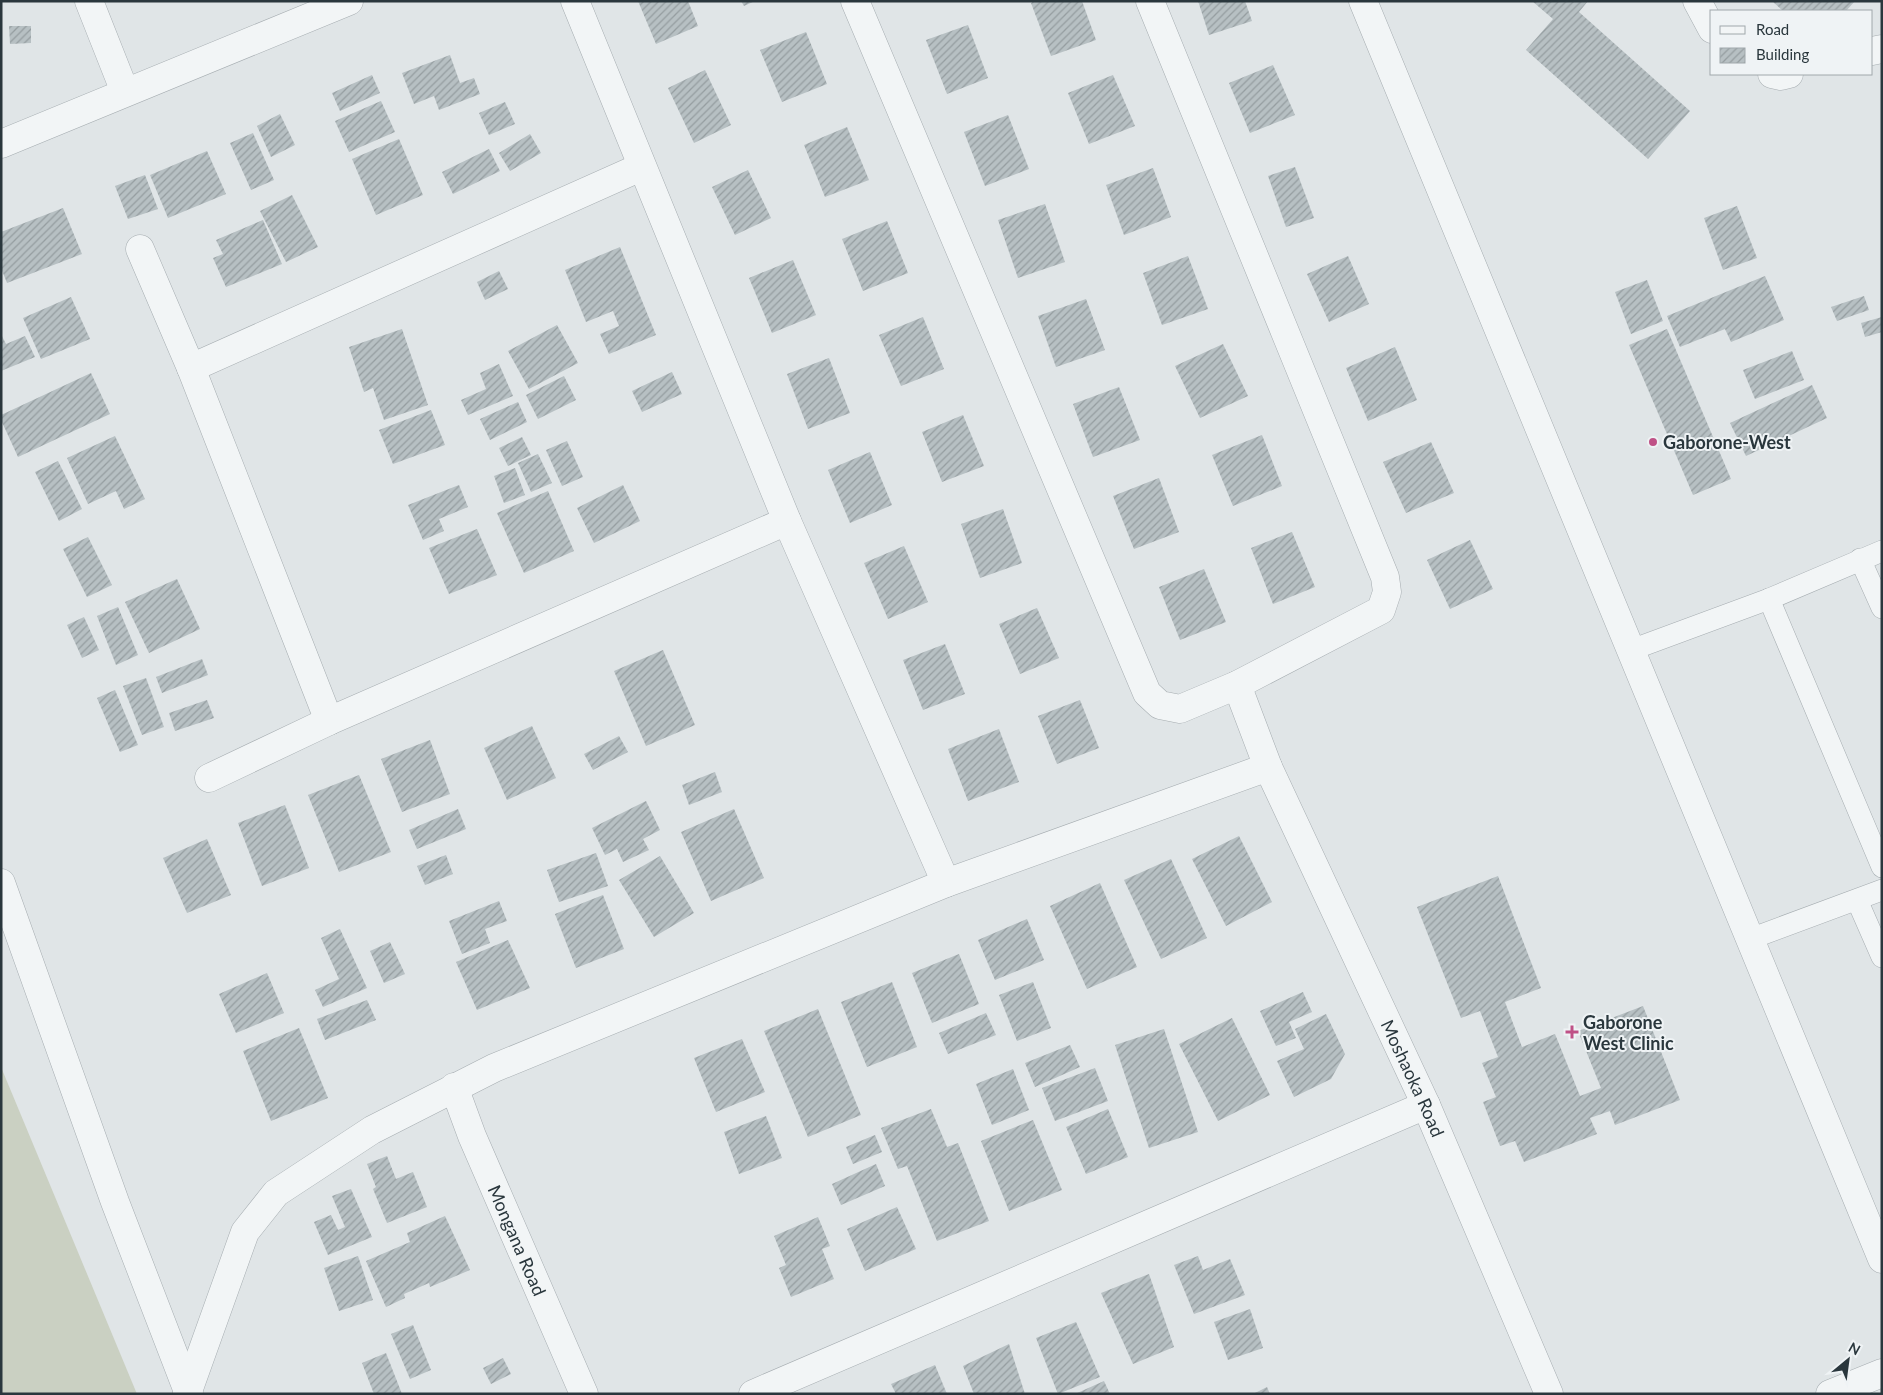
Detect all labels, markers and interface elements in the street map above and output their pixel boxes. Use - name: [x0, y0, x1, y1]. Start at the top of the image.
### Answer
- legend: [1710, 10, 1873, 75]
- text: Road: [1756, 20, 1789, 38]
- text: Building: [1756, 45, 1809, 63]
- place label: Gaborone-West: [1663, 431, 1791, 453]
- marker: Gaborone-West: [1647, 436, 1659, 448]
- place label: Gaborone West Clinic: [1583, 1011, 1674, 1054]
- street label: Moshaoka Road: [1377, 1016, 1449, 1140]
- marker: Gaborone West Clinic: [1565, 1025, 1579, 1039]
- street label: Mongana Road: [484, 1182, 551, 1299]
- north arrow: [1823, 1335, 1873, 1385]
- text: N: [1846, 1338, 1863, 1358]

